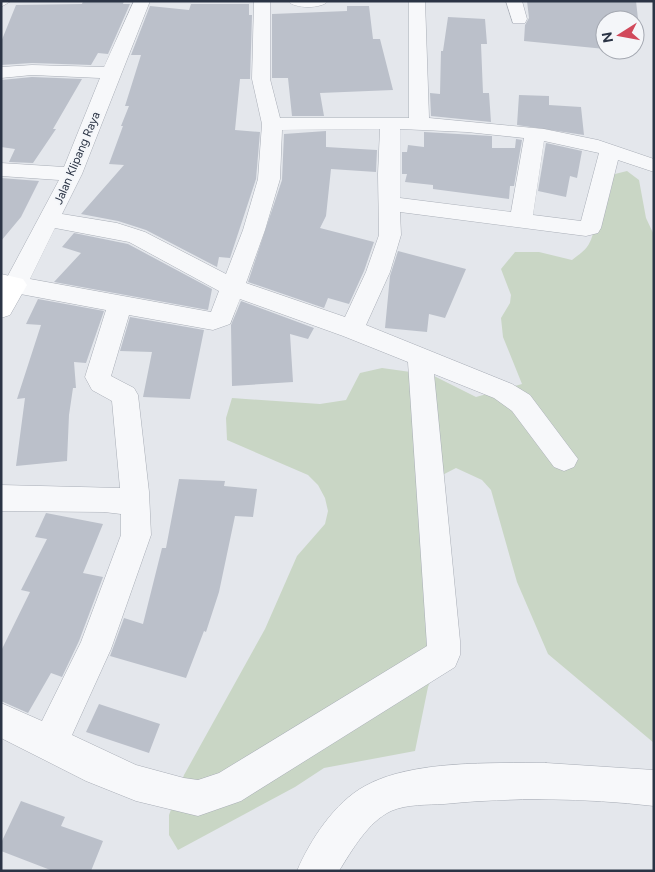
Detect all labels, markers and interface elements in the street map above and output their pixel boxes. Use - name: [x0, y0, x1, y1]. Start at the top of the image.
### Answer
- north arrow: [595, 10, 645, 60]
- text: N: [598, 30, 617, 44]
- street label: Jalan Klipang Raya: [51, 110, 103, 206]

